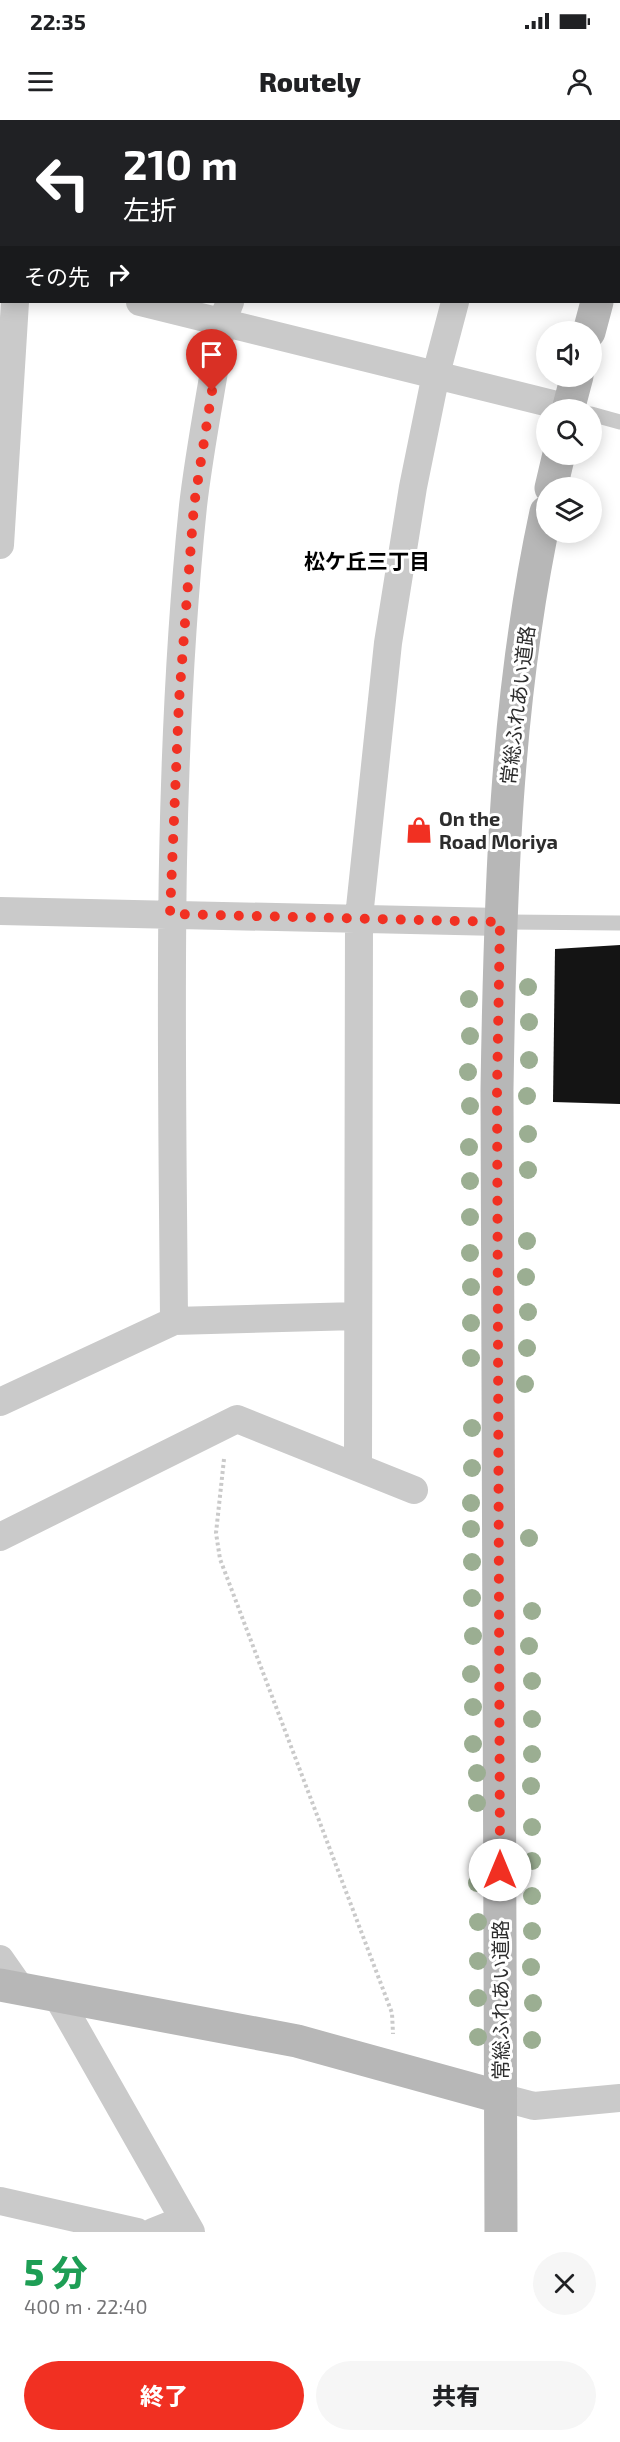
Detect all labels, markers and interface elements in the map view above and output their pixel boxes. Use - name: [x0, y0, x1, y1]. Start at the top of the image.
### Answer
- text: 22:35: [30, 8, 86, 34]
- icon: menu: [24, 65, 57, 98]
- text: Routely: [259, 65, 361, 97]
- icon: person: [563, 65, 596, 98]
- text: 210 m: [123, 138, 238, 188]
- icon: left: [24, 144, 102, 222]
- text: 左折: [123, 193, 177, 225]
- icon: right: [102, 258, 135, 291]
- text: その先: [24, 263, 90, 289]
- map controls: [536, 321, 602, 543]
- button: sound: [536, 321, 602, 387]
- pin: [186, 329, 237, 391]
- icon: arrive: [195, 338, 228, 371]
- button: search: [536, 399, 602, 465]
- button: layers: [536, 477, 602, 543]
- district label: 松ケ丘三丁目: [304, 548, 430, 573]
- street label: 常総ふれあい道路: [495, 624, 539, 786]
- place label: On the Road Moriya: [439, 806, 558, 854]
- shop icon: On the Road Moriya: [404, 815, 434, 845]
- position arrow: [468, 1838, 532, 1902]
- street label: 常総ふれあい道路: [488, 1920, 512, 2080]
- text: 5 分: [24, 2250, 88, 2293]
- button: close: [533, 2252, 596, 2315]
- text: 400 m · 22:40: [24, 2294, 148, 2318]
- button: 終了: [24, 2361, 304, 2430]
- button: 共有: [316, 2361, 596, 2430]

